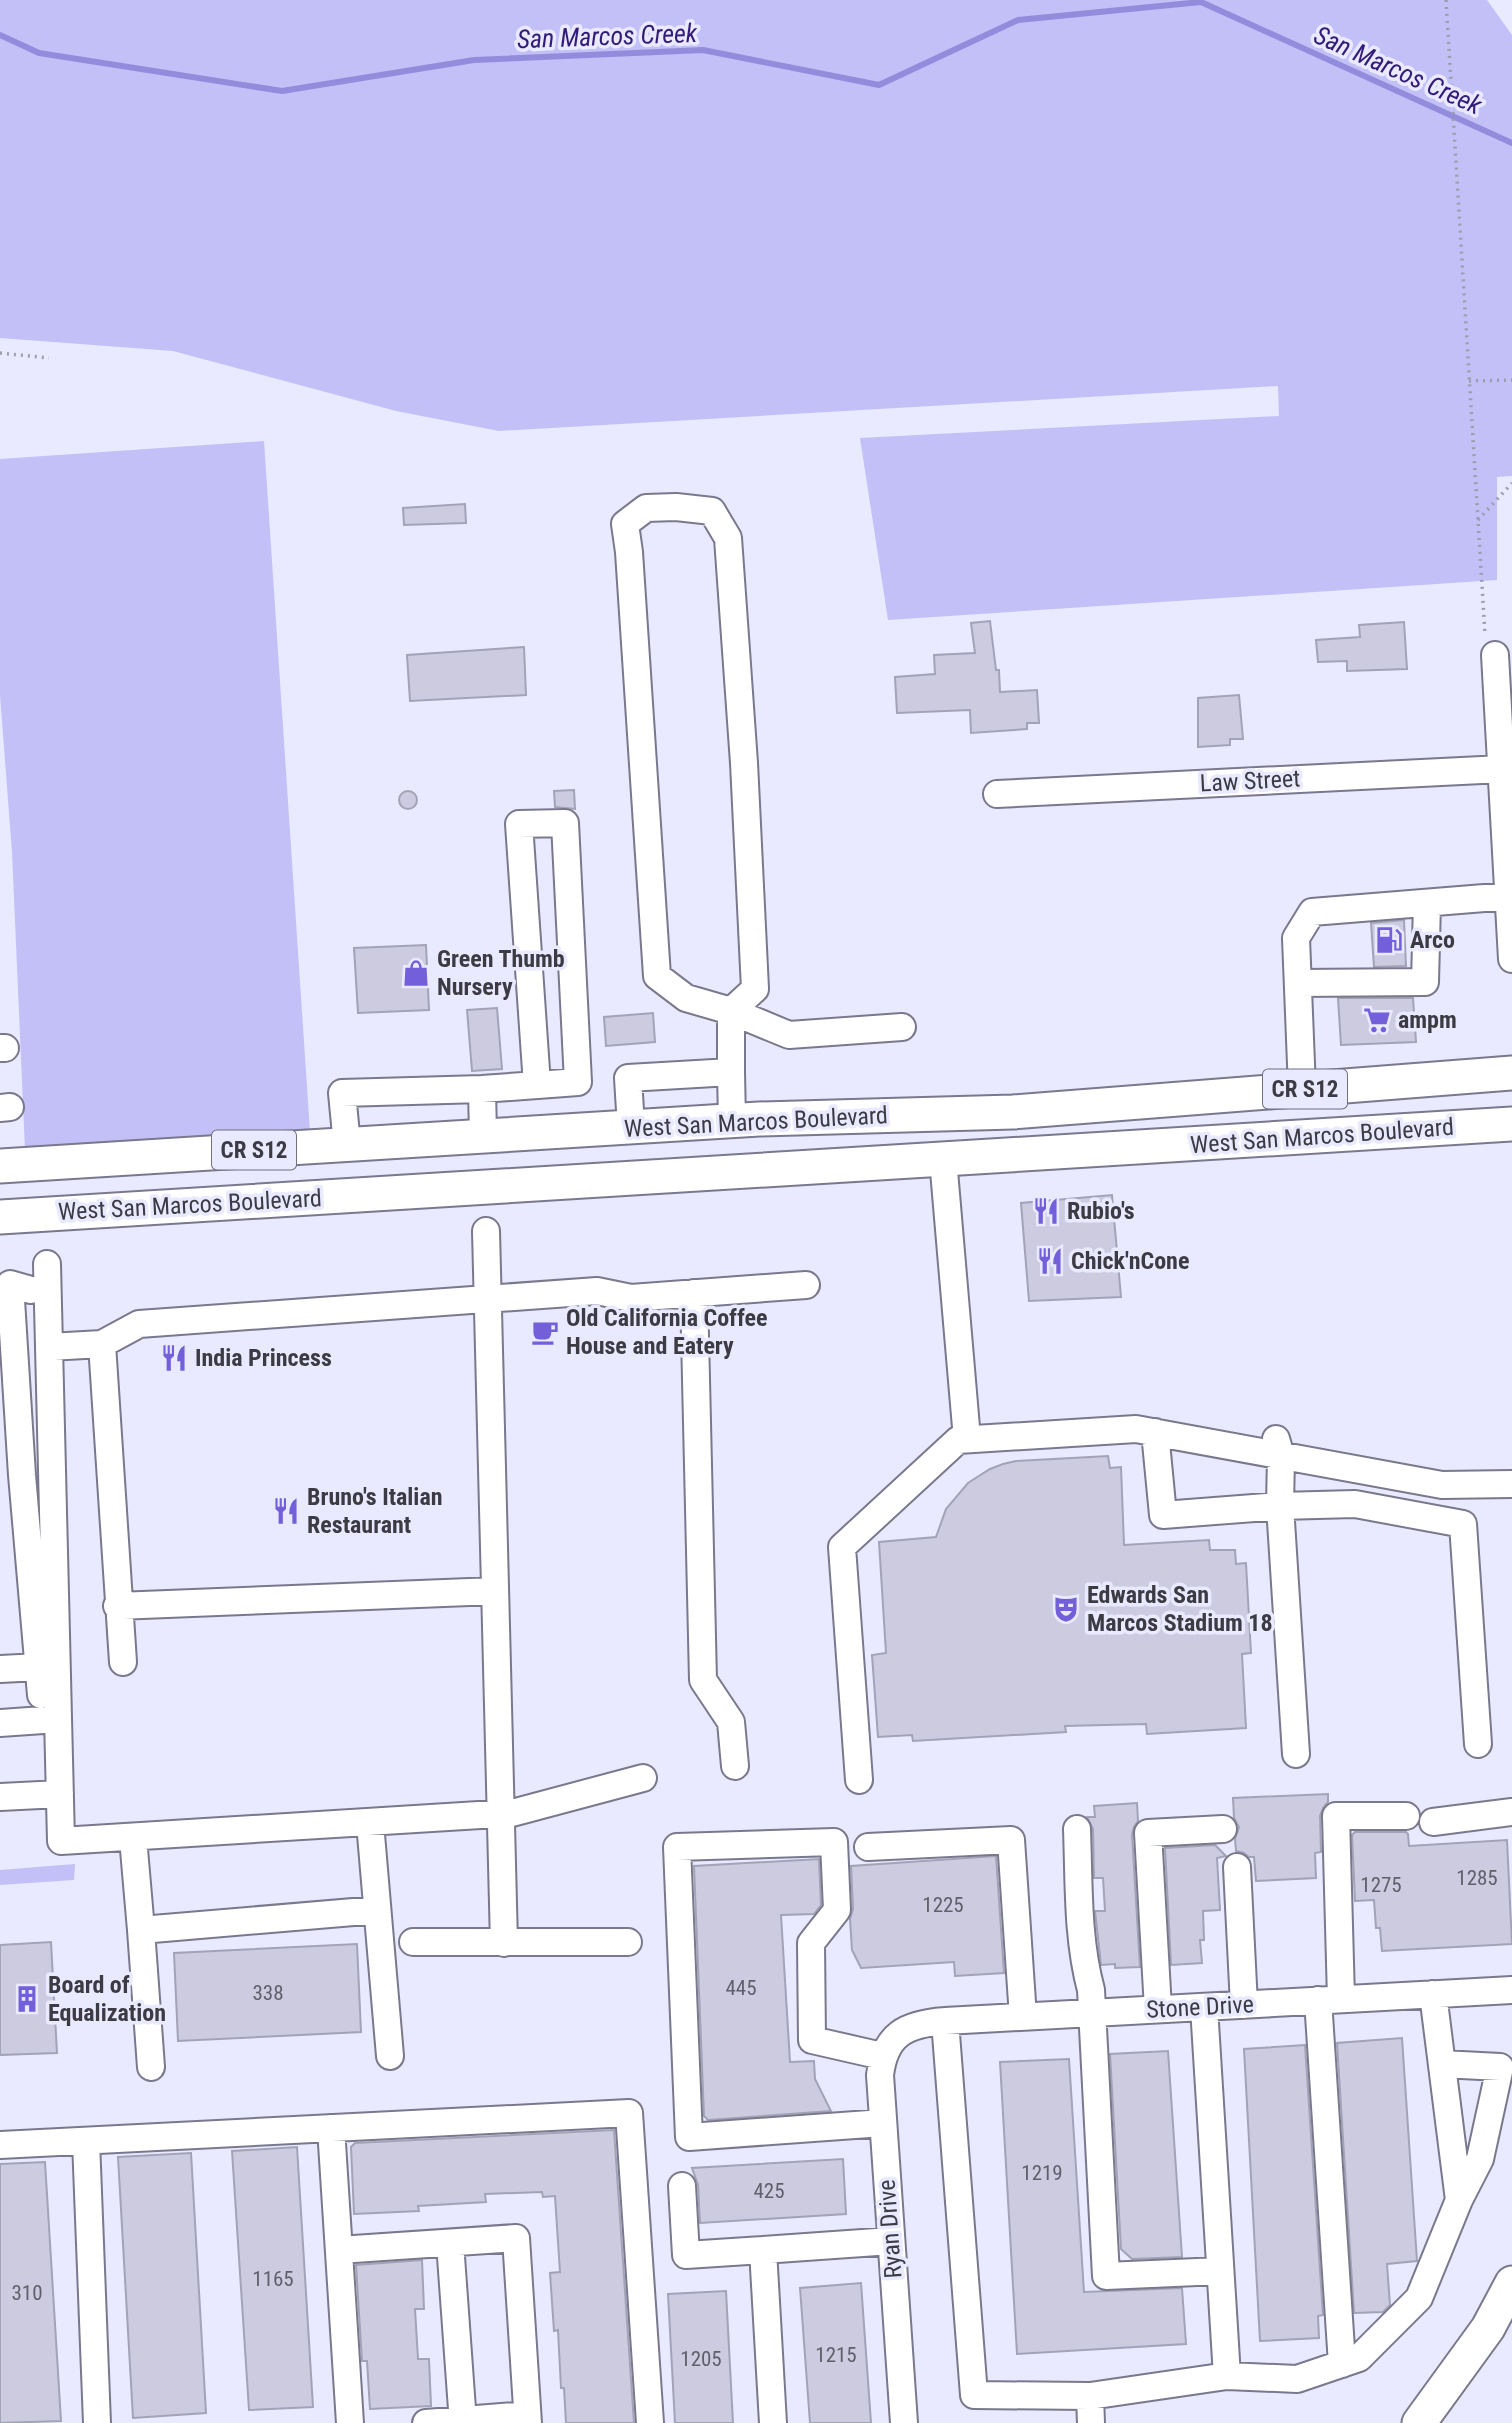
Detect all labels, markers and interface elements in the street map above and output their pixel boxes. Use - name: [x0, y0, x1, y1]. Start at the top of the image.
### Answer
- water label: San Marcos Creek: [516, 18, 698, 54]
- water label: San Marcos Creek: [1310, 20, 1487, 121]
- street label: Law Street: [1199, 764, 1301, 798]
- fuel station icon: Arco: [1374, 925, 1404, 955]
- place label: Arco: [1410, 926, 1455, 954]
- place label: Green Thumb Nursery: [437, 945, 565, 1001]
- shop icon: Green Thumb Nursery: [401, 958, 431, 988]
- supermarket icon: ampm: [1362, 1005, 1392, 1035]
- place label: ampm: [1398, 1006, 1457, 1034]
- road number: CR S12: [1263, 1070, 1347, 1108]
- street label: West San Marcos Boulevard: [623, 1101, 889, 1143]
- street label: West San Marcos Boulevard: [1189, 1113, 1455, 1159]
- road number: CR S12: [212, 1130, 296, 1170]
- street label: West San Marcos Boulevard: [57, 1184, 323, 1226]
- restaurant icon: Rubio's: [1031, 1196, 1061, 1226]
- place label: Rubio's: [1067, 1197, 1135, 1225]
- restaurant icon: Chick'nCone: [1035, 1246, 1065, 1276]
- place label: Chick'nCone: [1071, 1247, 1189, 1275]
- place label: Old California Coffee House and Eatery: [566, 1304, 768, 1360]
- cafe icon: Old California Coffee House and Eatery: [530, 1317, 560, 1347]
- restaurant icon: India Princess: [159, 1343, 189, 1373]
- place label: India Princess: [195, 1344, 332, 1372]
- place label: Bruno's Italian Restaurant: [307, 1483, 443, 1539]
- restaurant icon: Bruno's Italian Restaurant: [271, 1496, 301, 1526]
- place label: Edwards San Marcos Stadium 18: [1087, 1581, 1273, 1637]
- theatre icon: Edwards San Marcos Stadium 18: [1051, 1594, 1081, 1624]
- house number: 1285: [1456, 1866, 1498, 1890]
- house number: 1275: [1360, 1873, 1402, 1897]
- house number: 1225: [922, 1893, 964, 1917]
- place label: Board of Equalization: [48, 1971, 166, 2027]
- house number: 445: [725, 1976, 757, 2000]
- house number: 338: [252, 1981, 284, 2005]
- building icon: Board of Equalization: [12, 1984, 42, 2014]
- street label: Stone Drive: [1146, 1990, 1254, 2024]
- house number: 1219: [1021, 2161, 1063, 2185]
- house number: 425: [753, 2179, 785, 2203]
- street label: Ryan Drive: [873, 2179, 907, 2279]
- house number: 1165: [252, 2267, 294, 2291]
- house number: 310: [11, 2281, 43, 2305]
- house number: 1215: [815, 2343, 857, 2367]
- house number: 1205: [680, 2347, 722, 2371]

